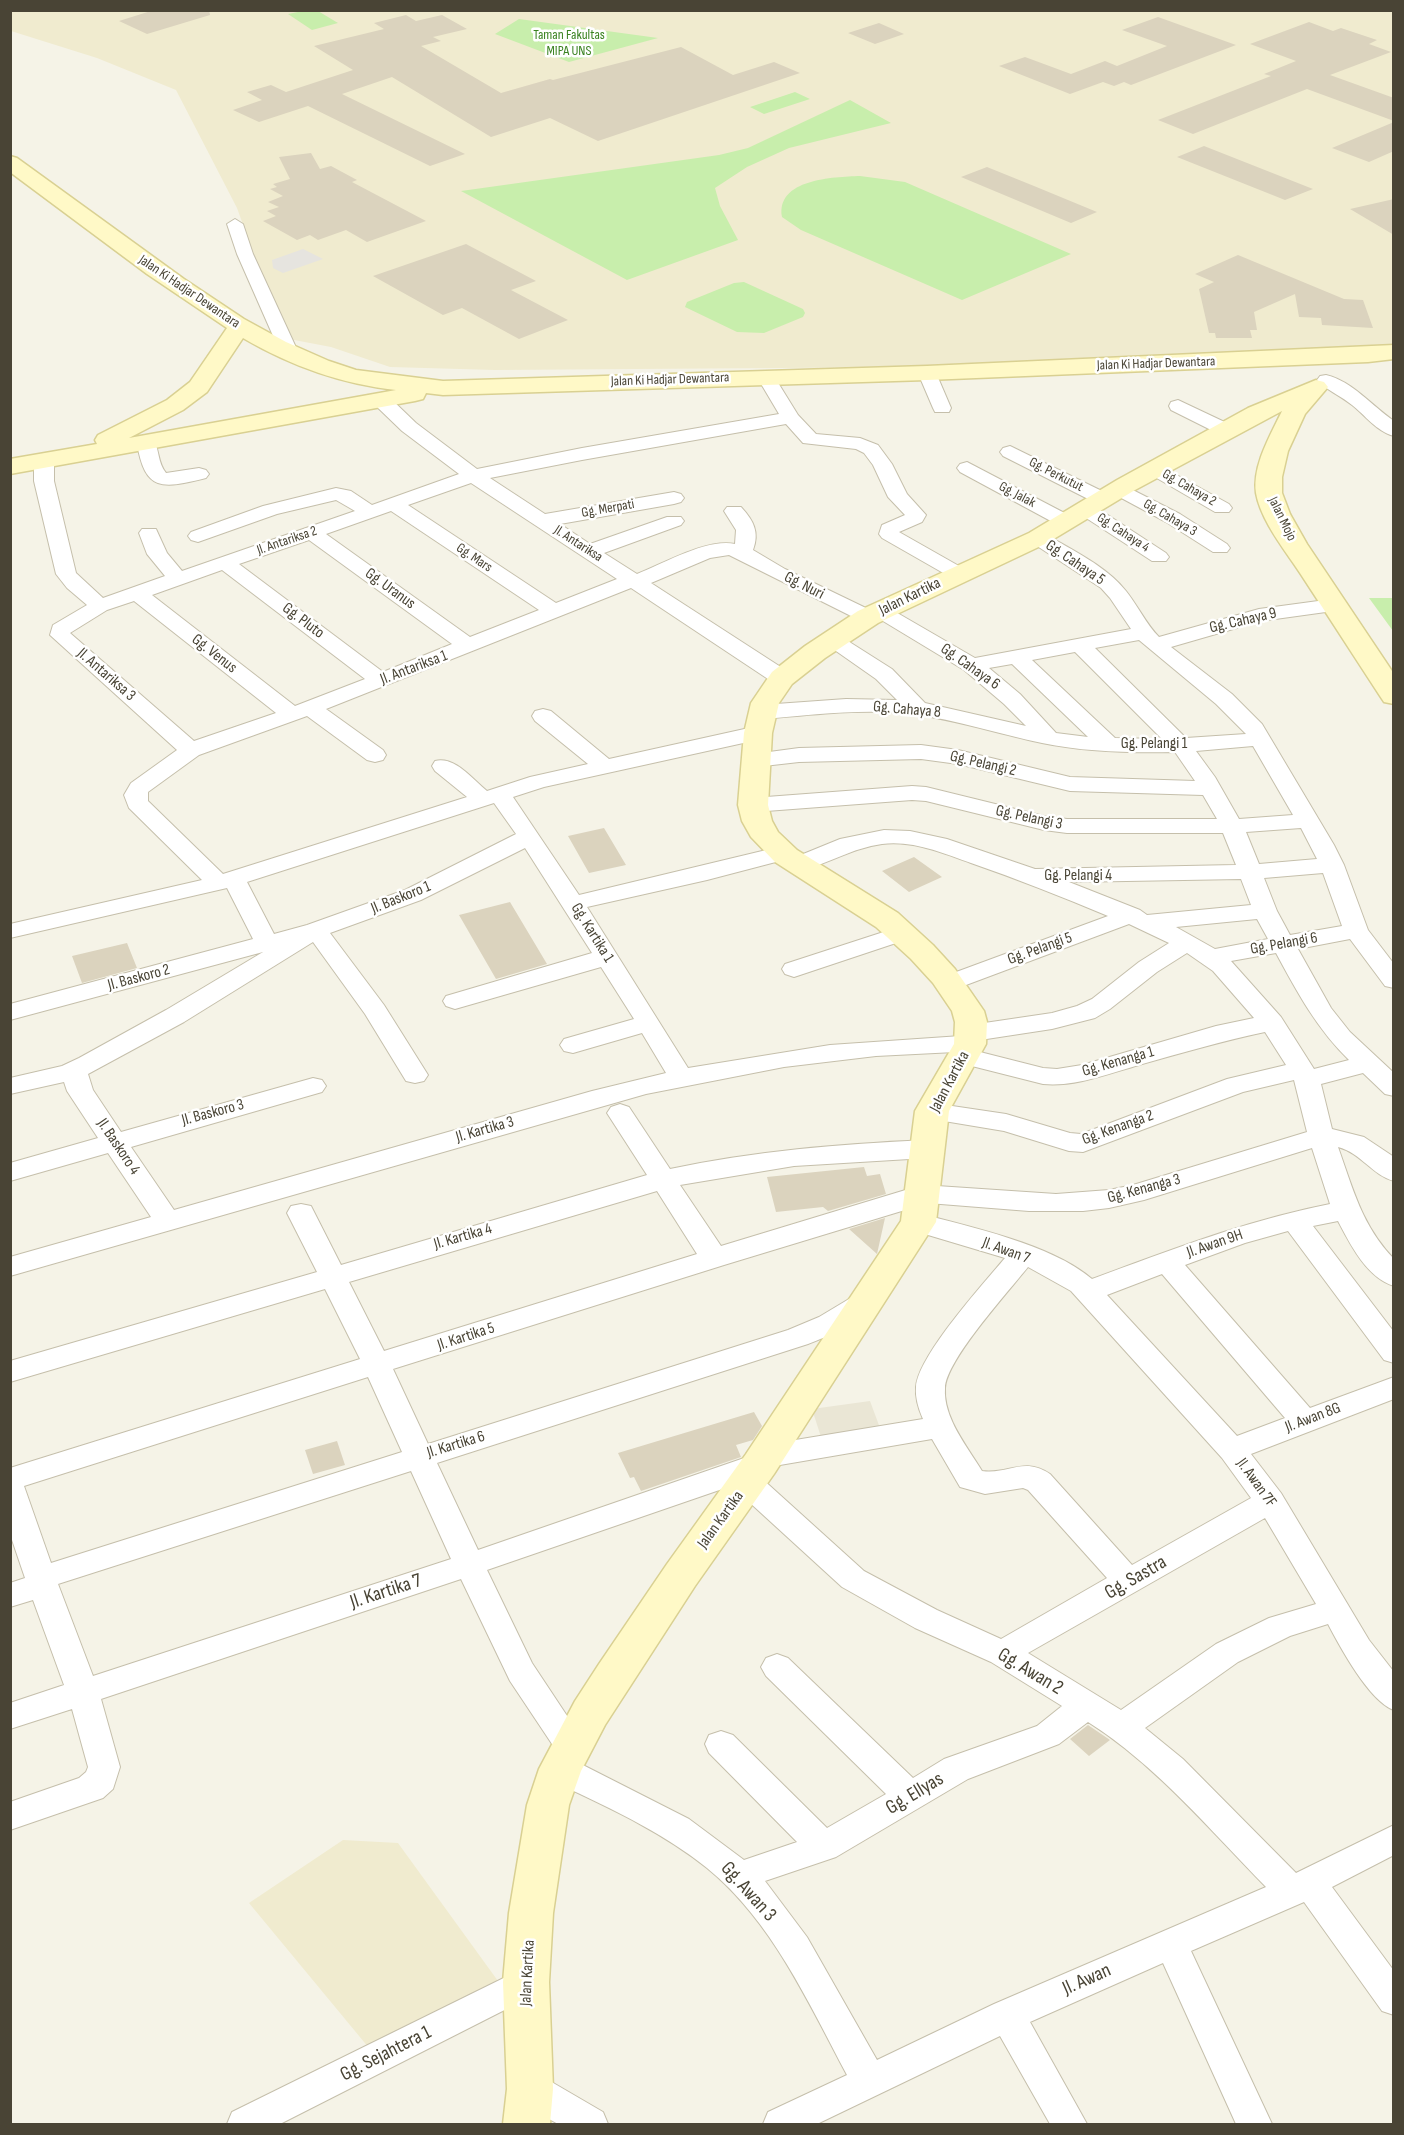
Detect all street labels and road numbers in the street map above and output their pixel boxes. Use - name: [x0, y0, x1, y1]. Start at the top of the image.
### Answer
- street label: Jalan Ki Hadjar Dewantara: [135, 252, 243, 332]
- street label: Jalan Ki Hadjar Dewantara: [1096, 354, 1216, 374]
- street label: Jalan Ki Hadjar Dewantara: [610, 370, 730, 390]
- street label: Gg. Perkutut: [1026, 454, 1086, 496]
- street label: Gg. Cahaya 2: [1159, 466, 1219, 510]
- street label: Gg. Jalak: [996, 478, 1038, 512]
- street label: Jalan Mojo: [1264, 494, 1300, 544]
- street label: Gg. Merpati: [580, 496, 636, 522]
- street label: Gg. Cahaya 3: [1140, 496, 1200, 540]
- street label: Gg. Cahaya 4: [1094, 510, 1152, 556]
- street label: Jl. Antariksa: [551, 522, 605, 566]
- street label: Jl. Antariksa 2: [255, 523, 319, 559]
- street label: Gg. Cahaya 5: [1042, 536, 1108, 590]
- street label: Gg. Mars: [453, 540, 495, 576]
- street label: Gg. Uranus: [361, 564, 419, 614]
- street label: Gg. Nuri: [781, 568, 827, 604]
- street label: Jalan Kartika: [876, 574, 944, 620]
- street label: Gg. Pluto: [278, 599, 328, 643]
- street label: Gg. Cahaya 9: [1208, 604, 1278, 638]
- street label: Gg. Venus: [187, 630, 241, 678]
- street label: Gg. Cahaya 6: [937, 640, 1003, 694]
- street label: Jl. Antariksa 3: [73, 644, 139, 706]
- street label: Jl. Antariksa 1: [378, 646, 450, 690]
- street label: Gg. Cahaya 8: [872, 697, 942, 723]
- street label: Gg. Pelangi 1: [1121, 734, 1187, 754]
- street label: Gg. Pelangi 2: [948, 747, 1018, 781]
- street label: Gg. Pelangi 3: [994, 802, 1064, 834]
- street label: Gg. Pelangi 4: [1044, 866, 1112, 886]
- street label: Jl. Baskoro 1: [368, 877, 434, 919]
- street label: Gg. Kartika 1: [566, 900, 618, 966]
- street label: Gg. Pelangi 5: [1005, 928, 1075, 970]
- street label: Gg. Pelangi 6: [1249, 929, 1319, 959]
- street label: Jl. Baskoro 2: [106, 961, 172, 995]
- street label: Gg. Kenanga 1: [1080, 1043, 1156, 1081]
- street label: Jalan Kartika: [926, 1048, 974, 1116]
- street label: Jl. Baskoro 3: [180, 1095, 246, 1131]
- street label: Gg. Kenanga 2: [1080, 1106, 1156, 1150]
- street label: Jl. Kartika 3: [454, 1113, 516, 1147]
- street label: Jl. Baskoro 4: [92, 1115, 144, 1179]
- street label: Gg. Kenanga 3: [1105, 1170, 1183, 1208]
- street label: Jl. Kartika 4: [432, 1220, 494, 1254]
- street label: Jl. Awan 9H: [1184, 1225, 1246, 1263]
- street label: Jl. Awan 7: [980, 1234, 1032, 1268]
- street label: Jl. Kartika 5: [435, 1319, 497, 1355]
- street label: Jl. Awan 8G: [1283, 1399, 1343, 1437]
- street label: Jl. Kartika 6: [425, 1427, 487, 1463]
- street label: Jl. Awan 7F: [1232, 1455, 1280, 1511]
- street label: Jalan Kartika: [694, 1488, 748, 1552]
- street label: Gg. Sastra: [1101, 1551, 1171, 1605]
- street label: Jl. Kartika 7: [347, 1569, 425, 1615]
- street label: Gg. Awan 2: [993, 1643, 1067, 1701]
- street label: Gg. Ellyas: [882, 1768, 948, 1820]
- street label: Gg. Awan 3: [715, 1857, 781, 1927]
- street label: Jalan Kartika: [517, 1939, 539, 2007]
- street label: Jl. Awan: [1059, 1959, 1115, 2001]
- street label: Gg. Sejahtera 1: [337, 2021, 435, 2087]

